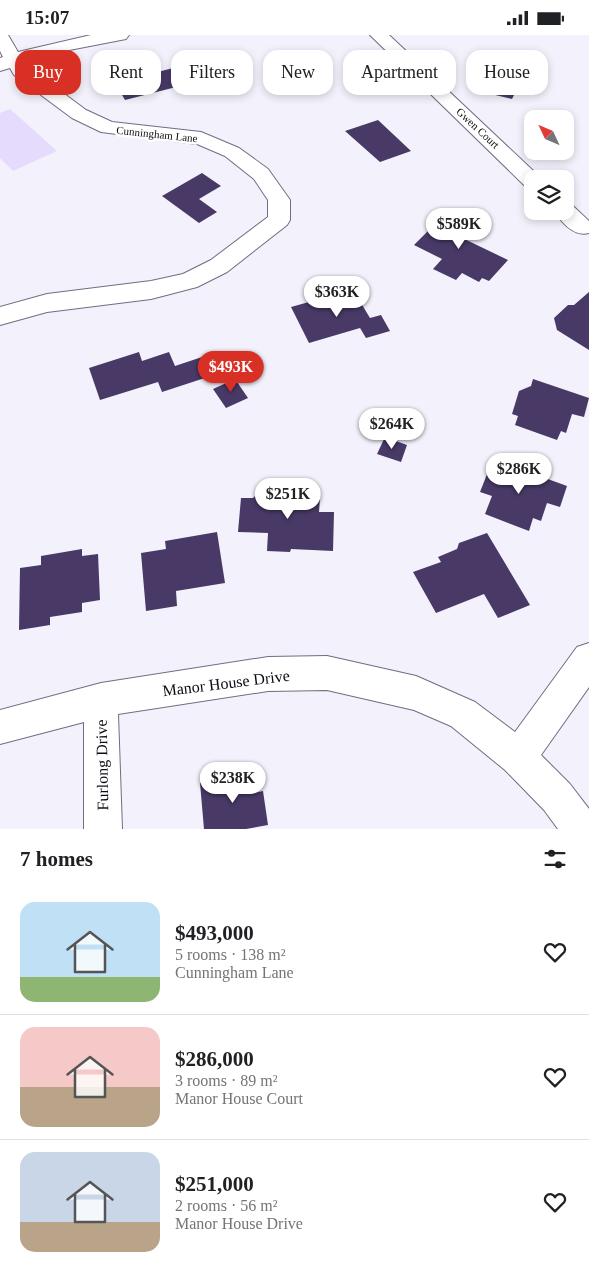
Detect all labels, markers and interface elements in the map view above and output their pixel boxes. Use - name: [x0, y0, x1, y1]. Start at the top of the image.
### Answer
- text: 15:07: [25, 7, 69, 28]
- chip: Buy: [15, 50, 81, 95]
- chip: Rent: [91, 50, 161, 95]
- chip: Filters: [171, 50, 253, 95]
- chip: New: [263, 50, 333, 95]
- chip: Apartment: [343, 50, 456, 95]
- chip: House: [466, 50, 548, 95]
- street label: Gwen Court: [454, 105, 502, 151]
- north arrow: [524, 110, 574, 160]
- map controls: [524, 110, 574, 220]
- street label: Cunningham Lane: [116, 124, 198, 144]
- button: layers: [524, 170, 574, 220]
- pin: $589K: [424, 207, 494, 250]
- text: $589K: [437, 215, 481, 232]
- pin: $363K: [302, 275, 372, 318]
- text: $363K: [315, 283, 359, 300]
- pin: $493K: [196, 351, 266, 393]
- text: $493K: [209, 358, 253, 375]
- pin: $264K: [357, 407, 427, 450]
- text: $264K: [370, 415, 414, 432]
- pin: $286K: [484, 453, 554, 495]
- text: $286K: [497, 460, 541, 477]
- pin: $251K: [253, 477, 323, 520]
- text: $251K: [266, 485, 310, 502]
- street label: Manor House Drive: [161, 667, 291, 699]
- street label: Furlong Drive: [93, 719, 112, 811]
- pin: $238K: [198, 761, 268, 804]
- text: $238K: [211, 769, 255, 786]
- icon: filters: [541, 845, 569, 873]
- text: 7 homes: [20, 847, 93, 871]
- text: $493,000: [175, 921, 254, 945]
- icon: home: [60, 922, 120, 982]
- icon: heart: [541, 938, 569, 966]
- text: 5 rooms · 138 m²: [175, 946, 286, 963]
- text: Cunningham Lane: [175, 964, 294, 981]
- icon: home: [60, 1047, 120, 1107]
- text: $286,000: [175, 1047, 254, 1071]
- icon: heart: [541, 1063, 569, 1091]
- text: 3 rooms · 89 m²: [175, 1072, 278, 1089]
- text: Manor House Court: [175, 1090, 303, 1107]
- icon: home: [60, 1172, 120, 1232]
- text: $251,000: [175, 1172, 254, 1196]
- icon: heart: [541, 1188, 569, 1216]
- text: 2 rooms · 56 m²: [175, 1197, 278, 1214]
- text: Manor House Drive: [175, 1215, 303, 1232]

